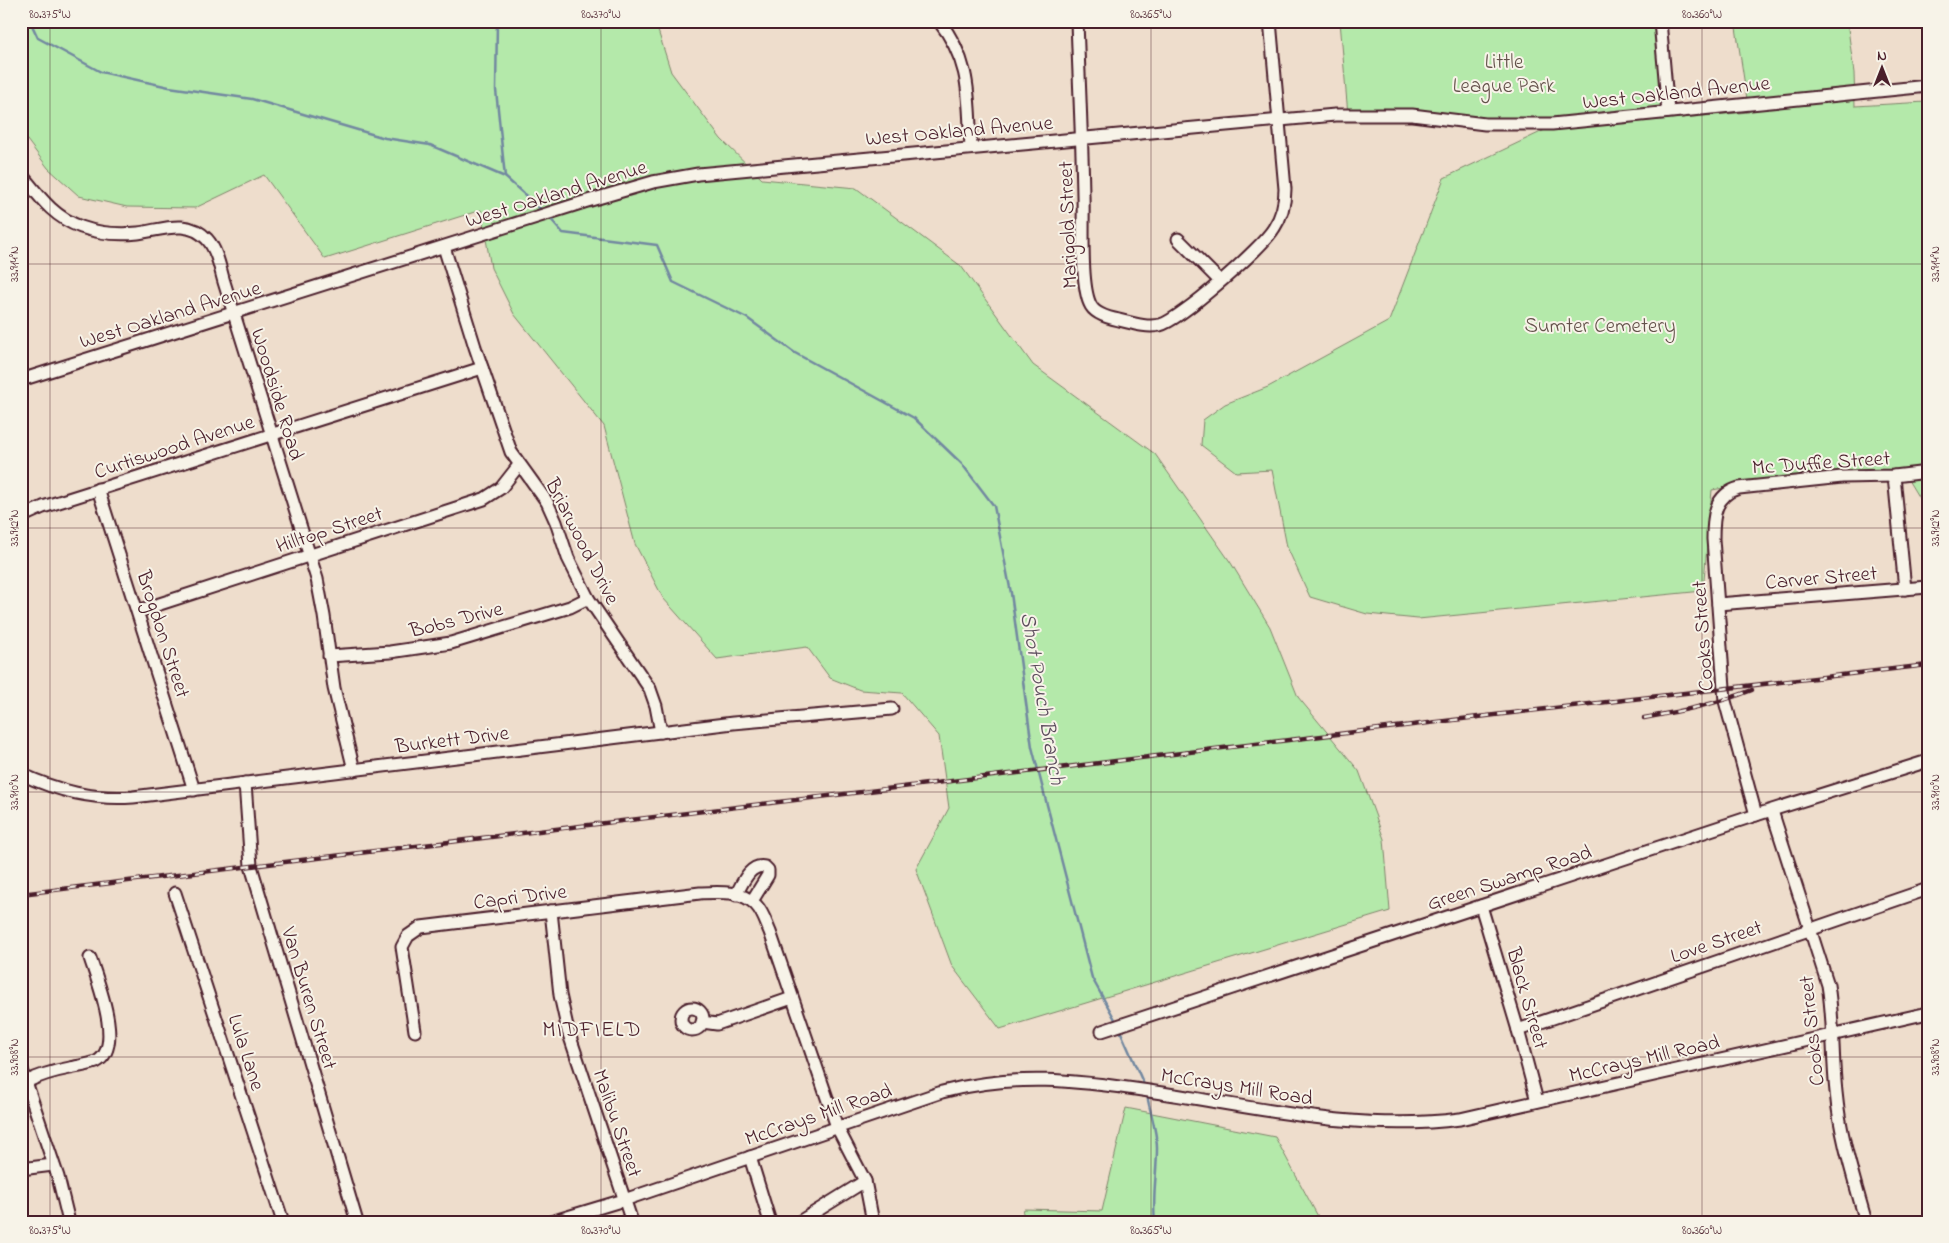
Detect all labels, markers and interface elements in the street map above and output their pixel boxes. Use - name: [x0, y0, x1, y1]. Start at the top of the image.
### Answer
- text: 80.375°W: [29, 6, 71, 24]
- text: 80.370°W: [581, 6, 621, 24]
- text: 80.365°W: [1130, 6, 1172, 24]
- text: 80.360°W: [1682, 6, 1722, 24]
- north arrow: [1856, 42, 1906, 92]
- text: N: [1877, 46, 1887, 67]
- park label: Little League Park: [1453, 48, 1556, 104]
- street label: West Oakland Avenue: [1581, 69, 1772, 119]
- street label: West Oakland Avenue: [864, 109, 1055, 155]
- street label: West Oakland Avenue: [462, 153, 651, 237]
- street label: Marigold Street: [1052, 161, 1088, 289]
- text: 33.914°N: [6, 246, 24, 282]
- text: 33.914°N: [1927, 246, 1945, 282]
- street label: West Oakland Avenue: [76, 274, 265, 358]
- park label: Sumter Cemetery: [1524, 312, 1676, 344]
- street label: Woodside Road: [242, 325, 310, 464]
- street label: Curtiswood Avenue: [91, 408, 259, 488]
- street label: Mc Duffie Street: [1751, 444, 1891, 484]
- street label: Briarwood Drive: [536, 472, 626, 611]
- street label: Hilltop Street: [272, 500, 387, 562]
- text: 33.912°N: [6, 509, 24, 547]
- text: 33.912°N: [1927, 509, 1945, 547]
- street label: Carver Street: [1764, 559, 1878, 599]
- street label: Brogdon Street: [125, 566, 197, 703]
- street label: Cooks Street: [1685, 580, 1723, 692]
- street label: Bobs Drive: [406, 595, 507, 647]
- water label: Shot Pouch Branch: [1010, 610, 1072, 788]
- street label: Burkett Drive: [393, 719, 511, 763]
- text: 33.910°N: [6, 774, 24, 810]
- text: 33.910°N: [1927, 774, 1945, 810]
- street label: Green Swamp Road: [1424, 838, 1596, 920]
- street label: Capri Drive: [472, 877, 569, 919]
- street label: Love Street: [1667, 913, 1766, 973]
- street label: Van Buren Street: [272, 923, 344, 1073]
- street label: Black Street: [1497, 943, 1555, 1053]
- street label: Cooks Street: [1792, 974, 1834, 1087]
- street label: Lula Lane: [219, 1011, 272, 1095]
- district label: MIDFIELD: [542, 1015, 642, 1047]
- street label: McCrays Mill Road: [1566, 1028, 1723, 1094]
- text: 33.908°N: [6, 1039, 24, 1075]
- text: 33.908°N: [1927, 1039, 1945, 1075]
- street label: McCrays Mill Road: [1158, 1061, 1315, 1117]
- street label: Malibu Street: [584, 1066, 649, 1182]
- street label: McCrays Mill Road: [741, 1077, 897, 1157]
- text: 80.375°W: [29, 1222, 71, 1240]
- text: 80.370°W: [581, 1222, 621, 1240]
- text: 80.365°W: [1130, 1222, 1172, 1240]
- text: 80.360°W: [1682, 1222, 1722, 1240]

